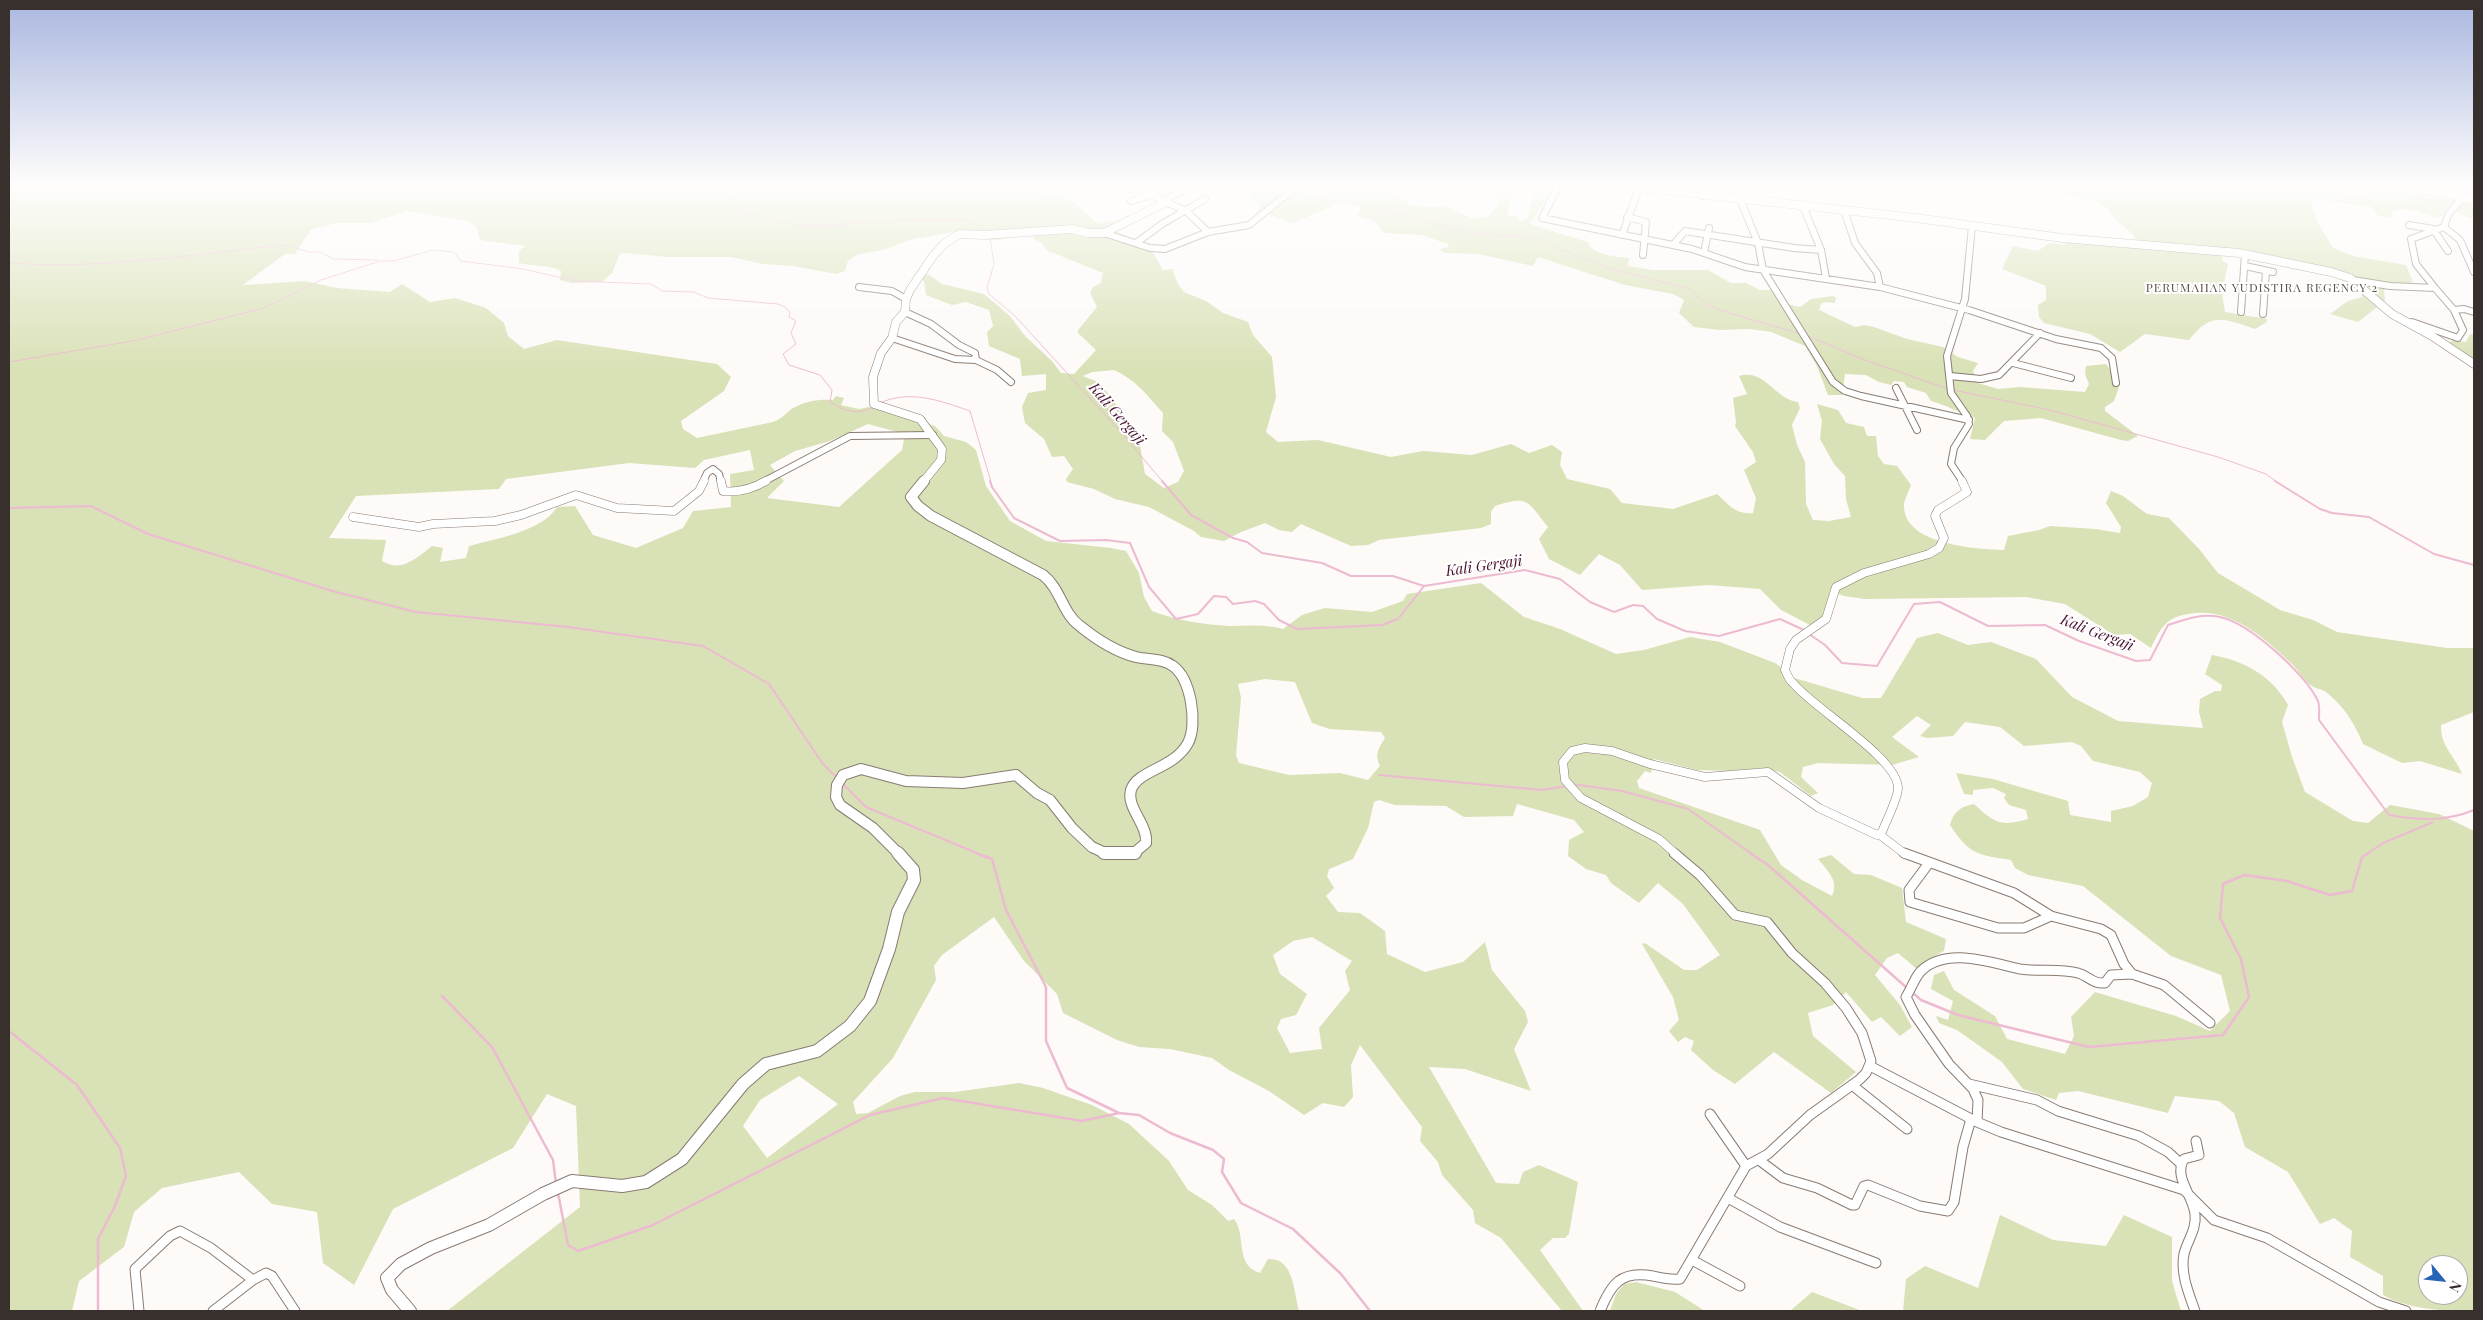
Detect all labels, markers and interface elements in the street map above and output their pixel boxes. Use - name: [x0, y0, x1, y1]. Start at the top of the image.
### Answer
- district label: PERUMAHAN YUDISTIRA REGENCY 2: [2142, 281, 2382, 295]
- water label: Kali Gergaji: [1085, 379, 1149, 449]
- water label: Kali Gergaji: [1445, 552, 1523, 580]
- water label: Kali Gergaji: [2058, 611, 2136, 655]
- north arrow: [2418, 1255, 2468, 1305]
- text: N: [2445, 1278, 2467, 1296]

